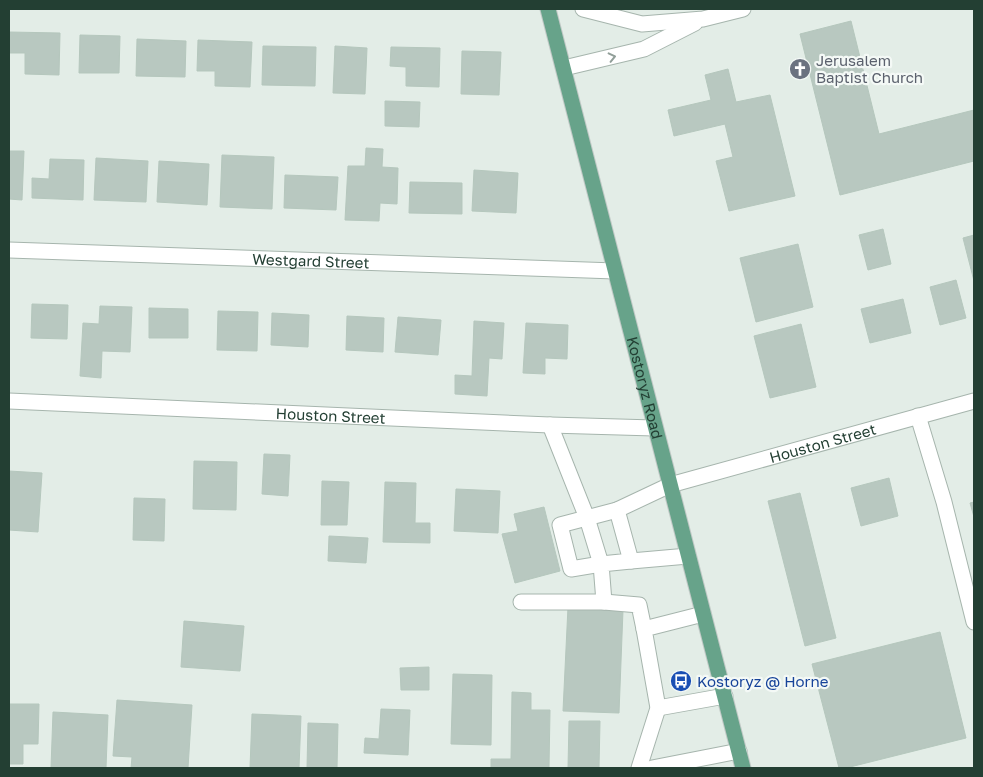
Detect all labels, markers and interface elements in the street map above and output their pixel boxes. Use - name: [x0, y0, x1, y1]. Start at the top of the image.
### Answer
- place label: Jerusalem Baptist Church: [816, 51, 923, 86]
- one-way arrow: [607, 52, 616, 63]
- church icon: Jerusalem Baptist Church: [788, 57, 812, 81]
- street label: Westgard Street: [252, 249, 370, 271]
- street label: Kostoryz Road: [624, 335, 667, 441]
- street label: Houston Street: [275, 404, 386, 427]
- street label: Houston Street: [767, 420, 878, 466]
- bus stop icon: Kostoryz @ Horne: [669, 669, 693, 693]
- place label: Kostoryz @ Horne: [697, 672, 829, 690]

